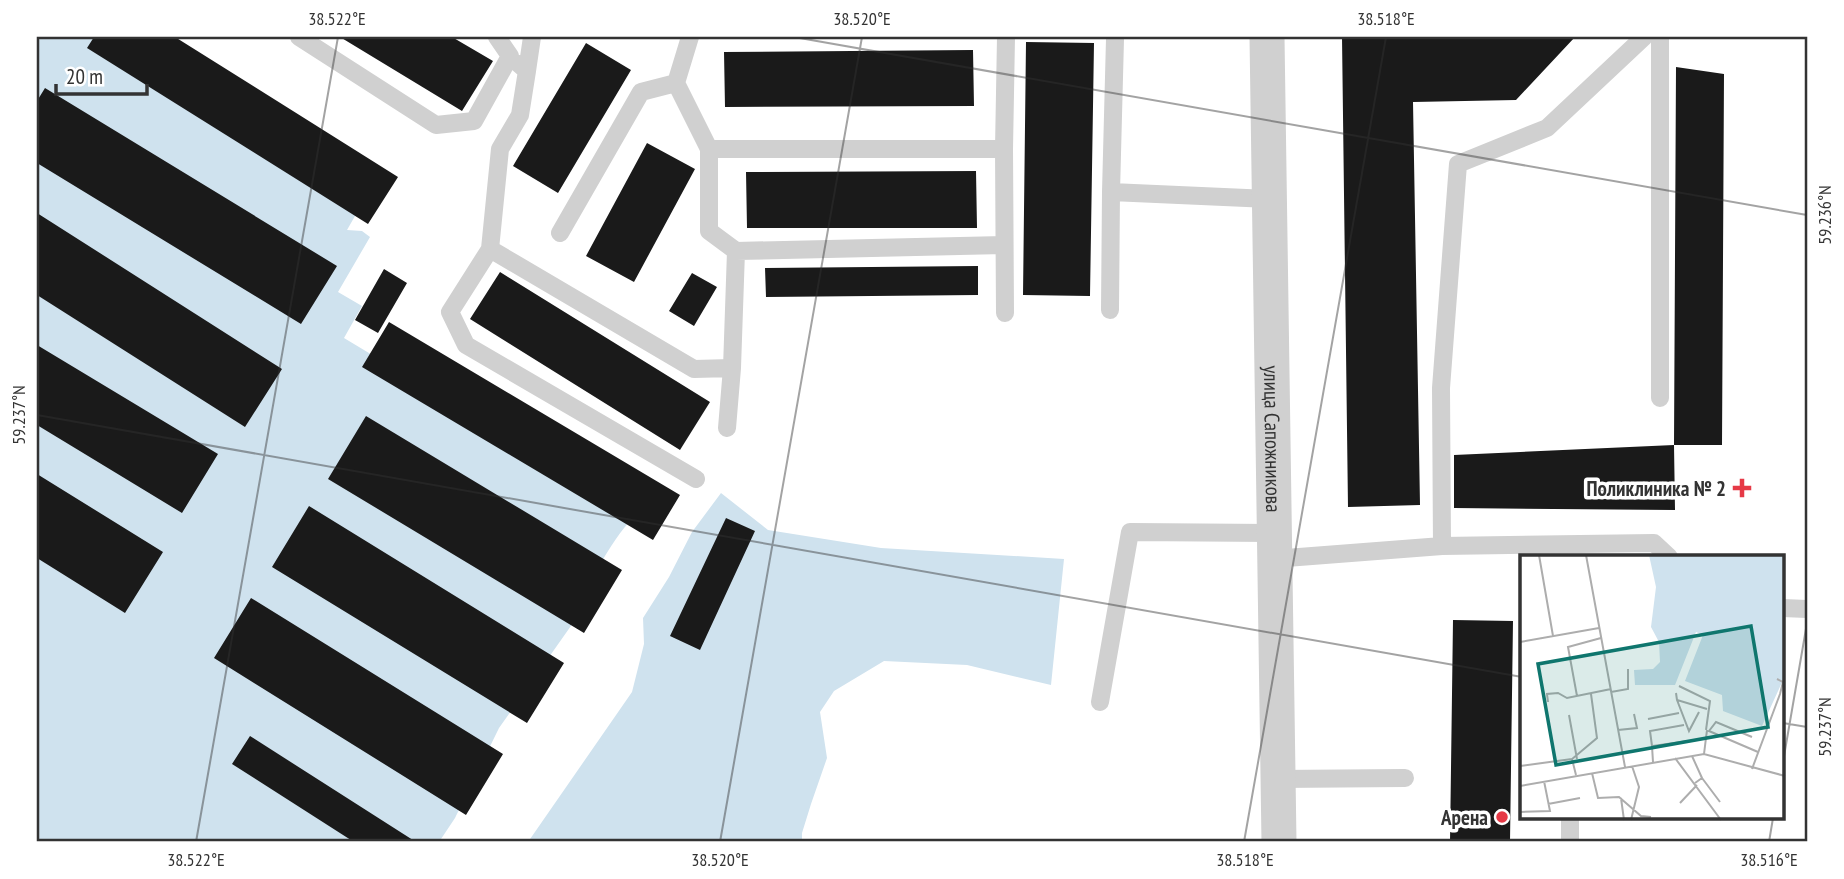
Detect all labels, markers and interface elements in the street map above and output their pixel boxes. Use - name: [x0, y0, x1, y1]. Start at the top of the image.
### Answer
- text: 38.522°E: [308, 7, 366, 30]
- text: 38.520°E: [833, 7, 891, 30]
- text: 38.518°E: [1357, 7, 1415, 30]
- scale bar: [56, 52, 147, 96]
- text: 20 m: [66, 63, 103, 90]
- text: 59.236°N: [1813, 185, 1836, 245]
- street label: улица Сапожникова: [1258, 365, 1288, 513]
- text: 59.237°N: [7, 385, 30, 445]
- place label: Поликлиника № 2: [1587, 475, 1726, 502]
- marker: Поликлиника № 2: [1732, 478, 1752, 498]
- inset map: [1520, 555, 1784, 820]
- text: 59.237°N: [1813, 697, 1836, 757]
- place label: Арена: [1440, 804, 1488, 831]
- marker: Арена: [1494, 809, 1510, 825]
- text: 38.522°E: [167, 848, 225, 871]
- text: 38.520°E: [691, 848, 749, 871]
- text: 38.518°E: [1216, 848, 1274, 871]
- text: 38.516°E: [1740, 848, 1798, 871]

